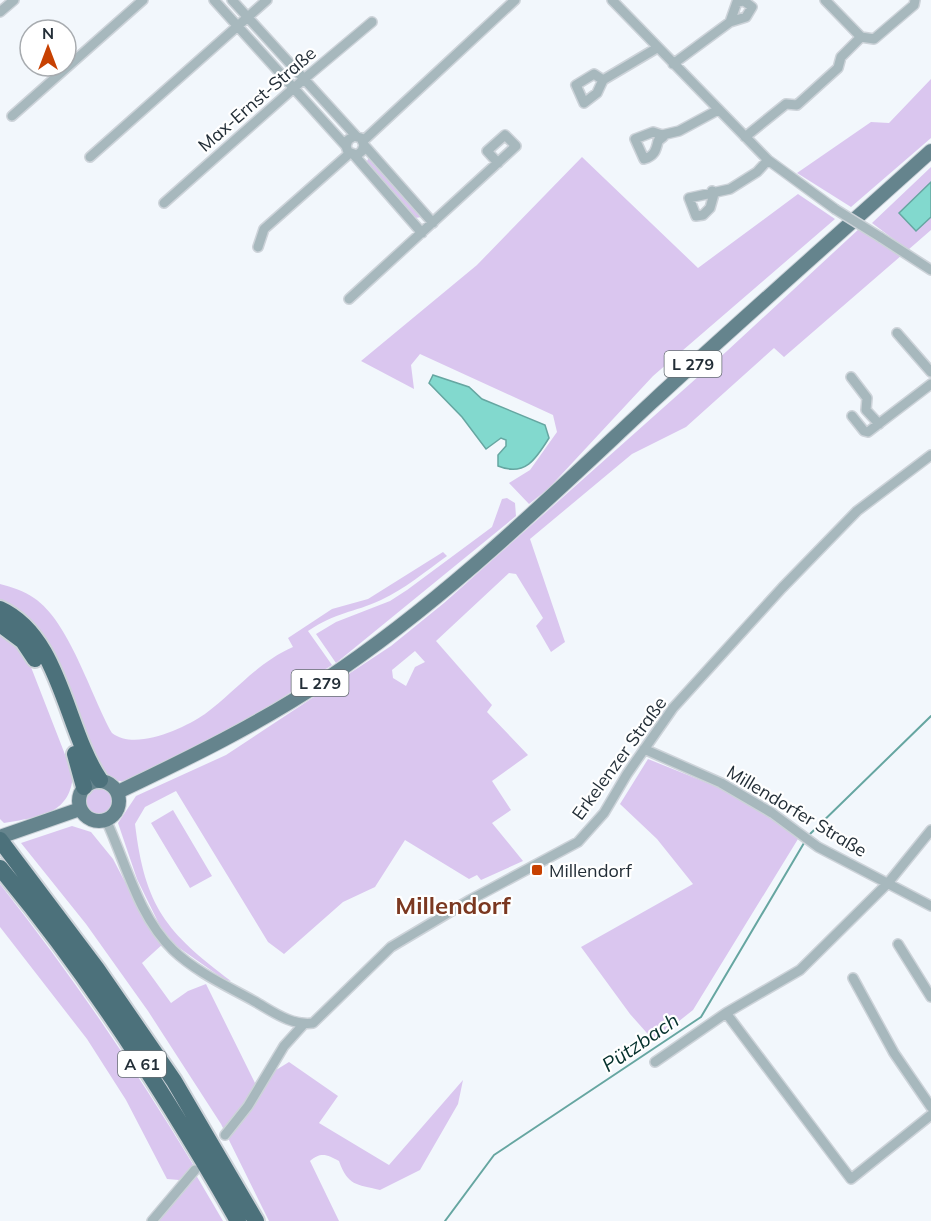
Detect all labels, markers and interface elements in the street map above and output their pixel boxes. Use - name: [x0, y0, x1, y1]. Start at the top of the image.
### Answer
- north arrow: [18, 18, 78, 78]
- text: N: [42, 23, 54, 43]
- street label: Max-Ernst-Straße: [193, 41, 321, 157]
- road number: L 279: [664, 351, 722, 377]
- road number: L 279: [292, 670, 348, 696]
- street label: Erkelenzer Straße: [567, 692, 671, 824]
- street label: Millendorfer Straße: [723, 760, 871, 862]
- place label: Millendorf: [549, 859, 633, 882]
- marker: Millendorf: [530, 863, 544, 877]
- district label: Millendorf: [395, 890, 512, 920]
- water label: Pützbach: [597, 1007, 683, 1077]
- road number: A 61: [118, 1051, 166, 1077]

